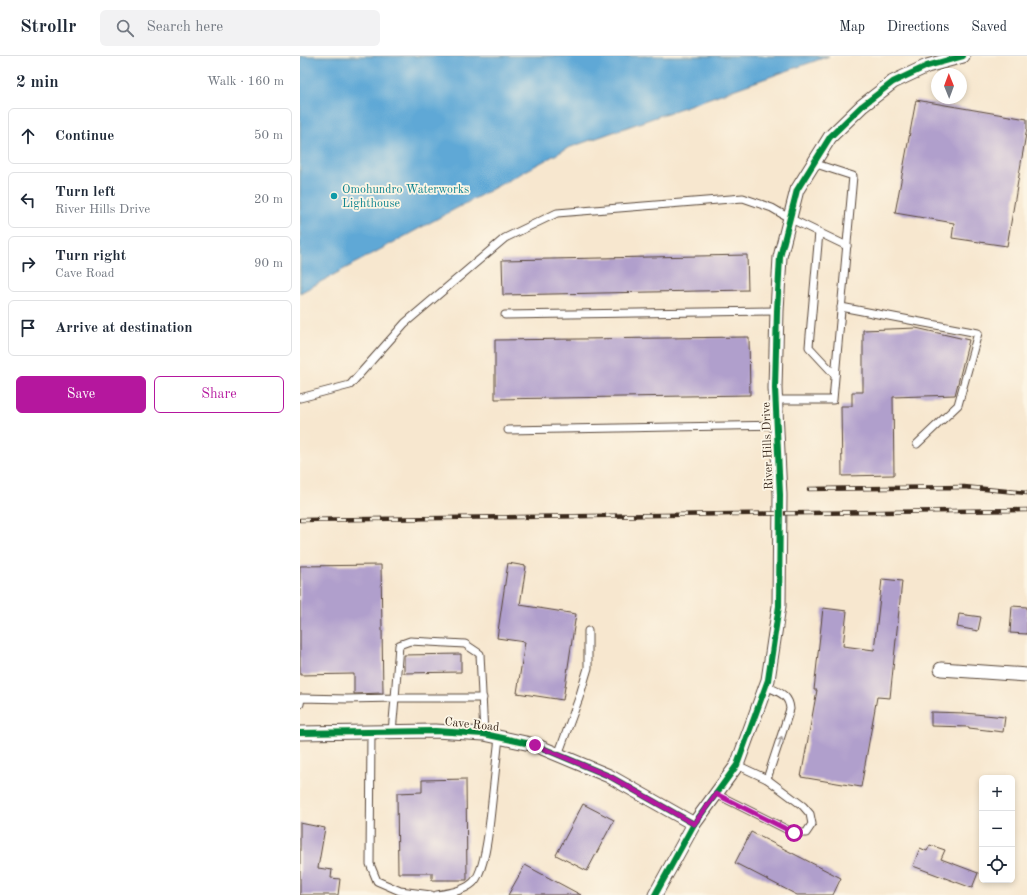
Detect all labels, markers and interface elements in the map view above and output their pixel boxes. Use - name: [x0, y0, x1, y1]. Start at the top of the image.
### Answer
- search box: [100, 10, 380, 46]
- icon: search: [114, 17, 136, 39]
- text: Strollr: [20, 18, 76, 37]
- text: Search here: [146, 20, 223, 35]
- text: Map: [839, 20, 865, 34]
- text: Directions: [887, 20, 949, 34]
- text: Saved: [971, 20, 1007, 34]
- north arrow: [931, 68, 967, 104]
- text: 2 min: [16, 74, 59, 91]
- text: Walk · 160 m: [207, 75, 284, 88]
- icon: ahead: [17, 125, 39, 147]
- text: Continue: [55, 129, 114, 144]
- text: 50 m: [254, 129, 283, 142]
- place label: Omohundro Waterworks Lighthouse: [342, 184, 469, 210]
- text: Turn left: [55, 185, 115, 200]
- icon: left: [17, 189, 39, 211]
- marker: Omohundro Waterworks Lighthouse: [329, 191, 339, 201]
- text: 20 m: [254, 193, 283, 206]
- text: River Hills Drive: [55, 203, 150, 216]
- text: Turn right: [55, 249, 126, 264]
- icon: right: [17, 253, 39, 275]
- text: 90 m: [254, 257, 283, 270]
- text: Cave Road: [55, 267, 115, 280]
- icon: arrive: [17, 317, 39, 339]
- text: Arrive at destination: [55, 321, 193, 336]
- button: Save: [16, 376, 146, 413]
- button: Share: [154, 376, 284, 413]
- street label: River Hills Drive: [760, 401, 776, 490]
- street label: Cave Road: [444, 716, 500, 734]
- route end: [526, 736, 544, 754]
- one-way arrow: [777, 736, 784, 749]
- map controls: [979, 775, 1015, 883]
- button: +: [979, 775, 1015, 811]
- button: −: [979, 811, 1015, 847]
- route start: [785, 824, 803, 842]
- button: locate: [979, 847, 1015, 883]

